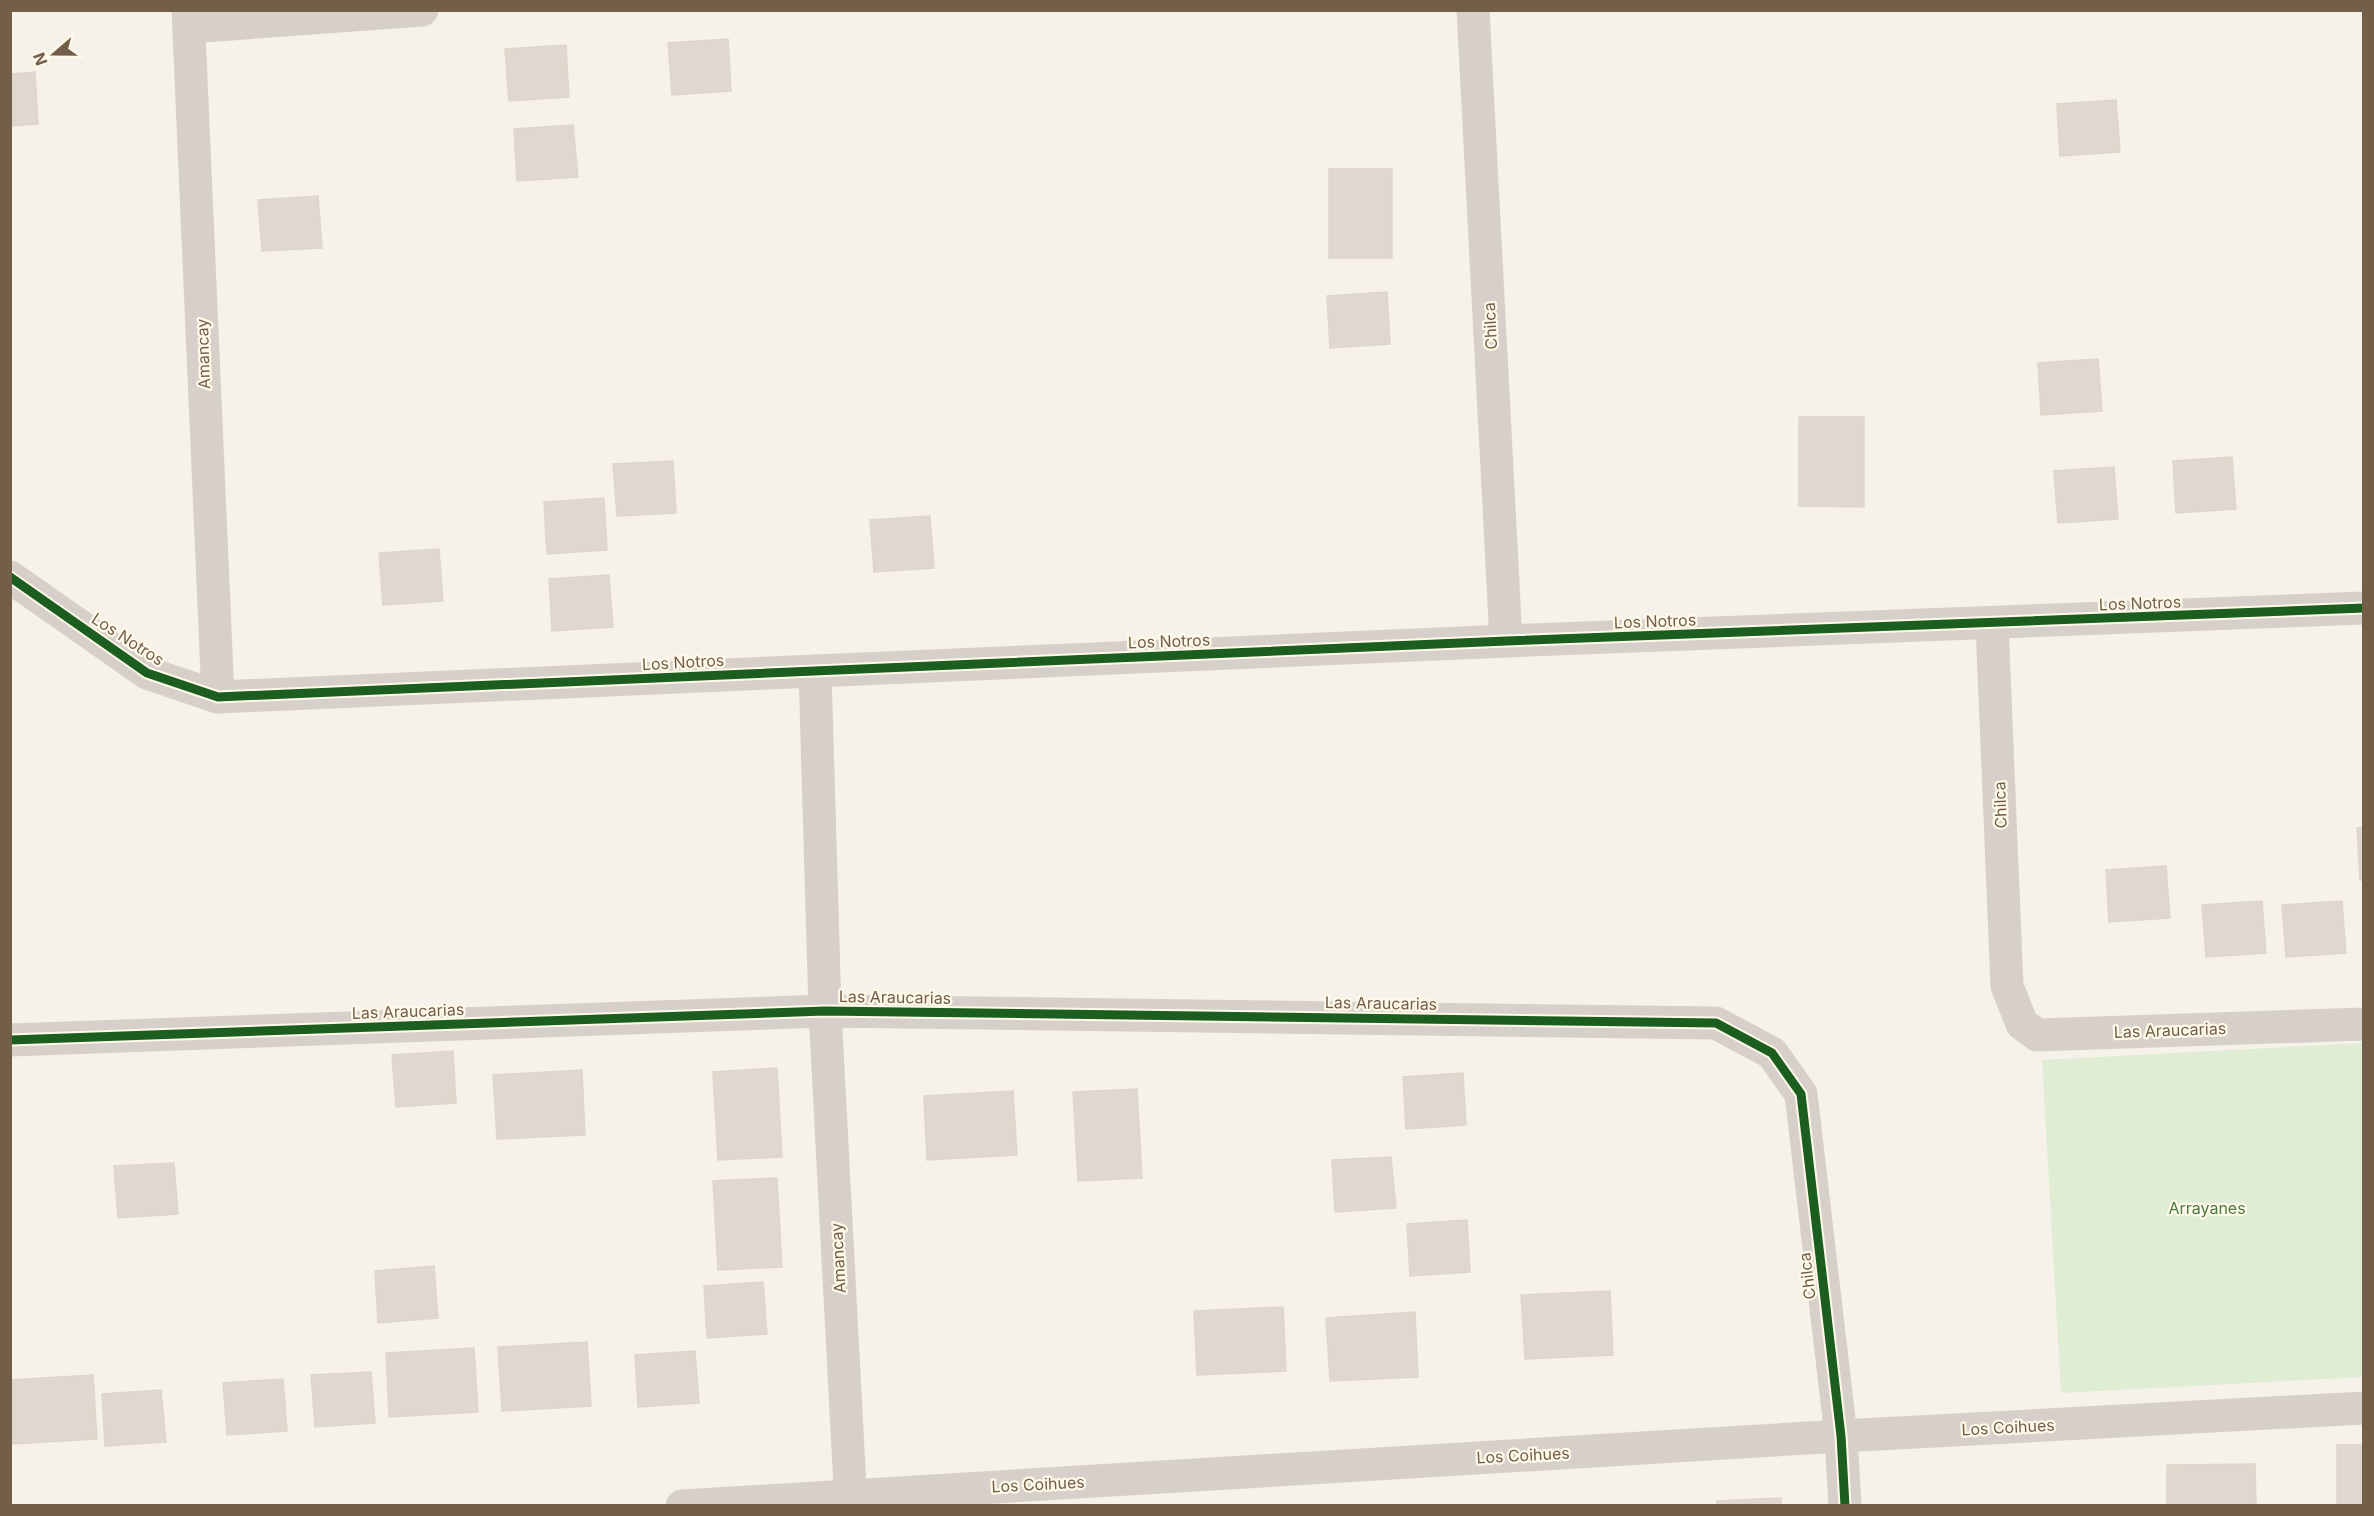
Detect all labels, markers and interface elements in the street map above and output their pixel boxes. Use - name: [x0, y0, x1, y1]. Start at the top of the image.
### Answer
- north arrow: [24, 24, 84, 84]
- text: N: [28, 50, 51, 68]
- street label: Chilca: [1479, 302, 1501, 350]
- street label: Amancay: [192, 318, 214, 390]
- street label: Los Notros: [2099, 592, 2181, 614]
- street label: Los Notros: [88, 608, 168, 670]
- street label: Los Notros: [1614, 610, 1696, 632]
- street label: Los Notros: [1128, 630, 1210, 652]
- street label: Los Notros: [641, 650, 725, 674]
- street label: Chilca: [1989, 781, 2011, 829]
- street label: Las Araucarias: [839, 986, 951, 1008]
- street label: Las Araucarias: [1325, 992, 1437, 1014]
- street label: Las Araucarias: [352, 999, 464, 1023]
- street label: Las Araucarias: [2114, 1018, 2226, 1042]
- park label: Arrayanes: [2168, 1198, 2246, 1218]
- street label: Amancay: [826, 1222, 850, 1294]
- street label: Chilca: [1794, 1251, 1820, 1301]
- street label: Los Coihues: [1961, 1415, 2055, 1439]
- street label: Los Coihues: [1476, 1443, 1570, 1467]
- street label: Los Coihues: [991, 1472, 1085, 1496]

